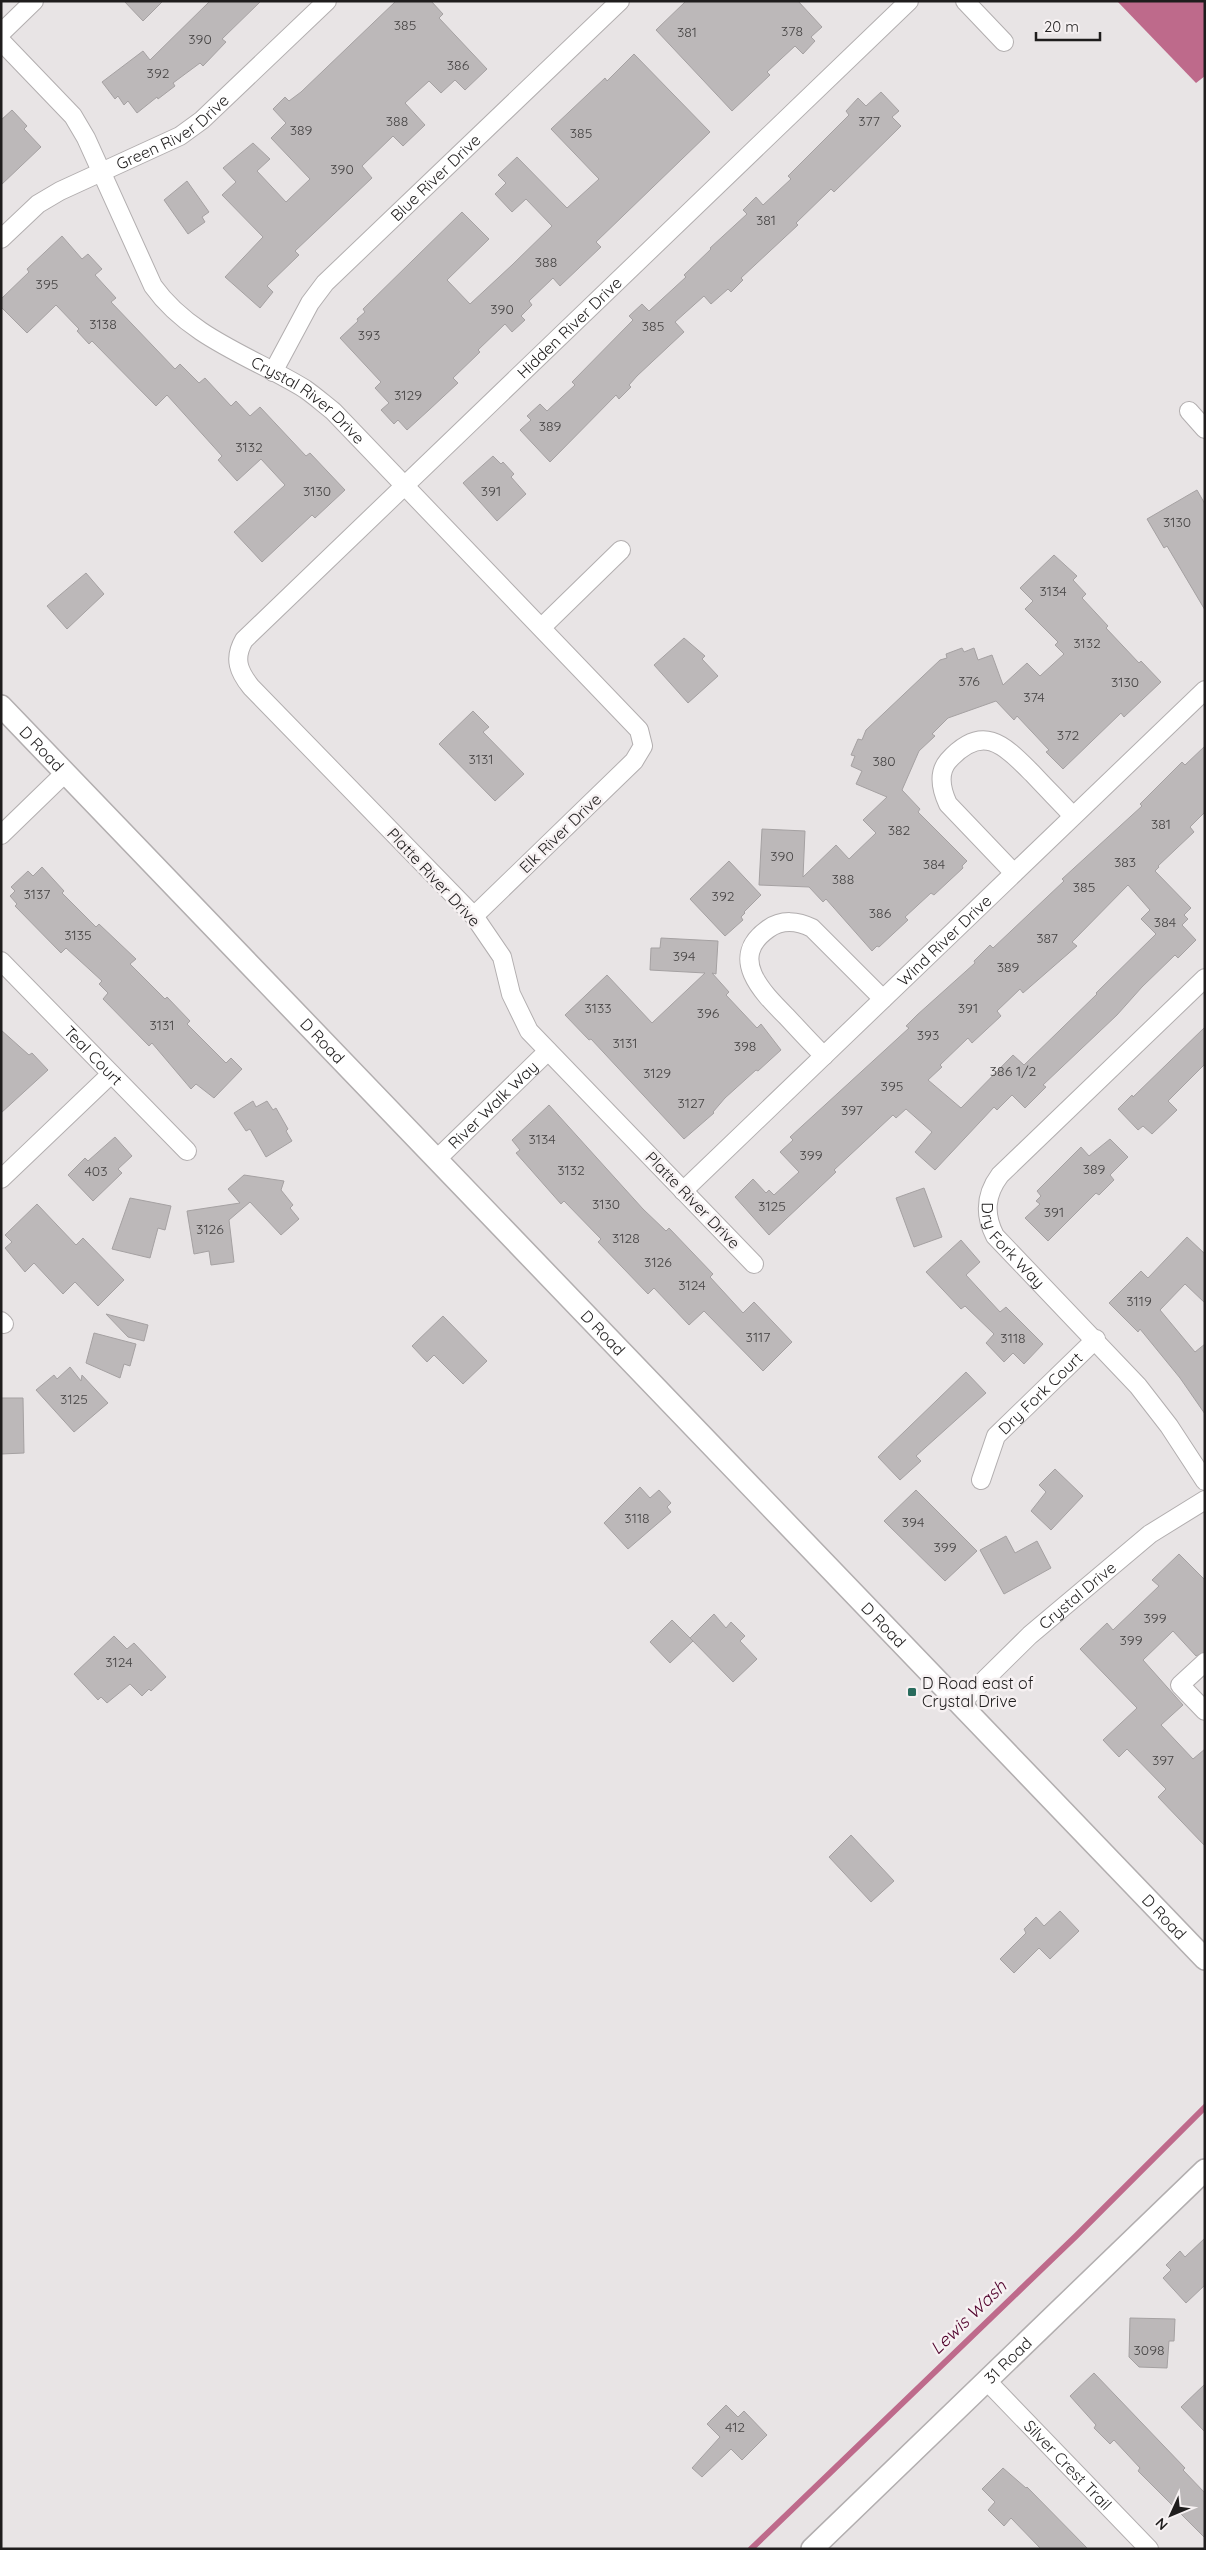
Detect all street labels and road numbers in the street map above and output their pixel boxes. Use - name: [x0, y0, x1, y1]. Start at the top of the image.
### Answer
- street label: Green River Drive: [113, 90, 233, 174]
- street label: Blue River Drive: [386, 130, 485, 225]
- street label: Hidden River Drive: [513, 272, 626, 382]
- street label: Crystal River Drive: [248, 352, 369, 448]
- street label: D Road: [15, 722, 68, 776]
- street label: Elk River Drive: [515, 789, 605, 877]
- street label: Platte River Drive: [383, 823, 485, 931]
- street label: Wind River Drive: [893, 891, 995, 990]
- street label: D Road: [296, 1014, 349, 1068]
- street label: Teal Court: [60, 1021, 127, 1089]
- street label: River Walk Way: [444, 1056, 542, 1153]
- street label: Platte River Drive: [641, 1147, 745, 1253]
- street label: Dry Fork Way: [978, 1202, 1049, 1292]
- street label: D Road: [577, 1306, 630, 1360]
- street label: Dry Fork Court: [994, 1348, 1086, 1439]
- street label: Crystal Drive: [1034, 1557, 1120, 1633]
- street label: D Road: [857, 1598, 910, 1652]
- street label: D Road: [1138, 1890, 1191, 1944]
- street label: 31 Road: [980, 2333, 1036, 2388]
- street label: Silver Crest Trail: [1020, 2416, 1116, 2514]

